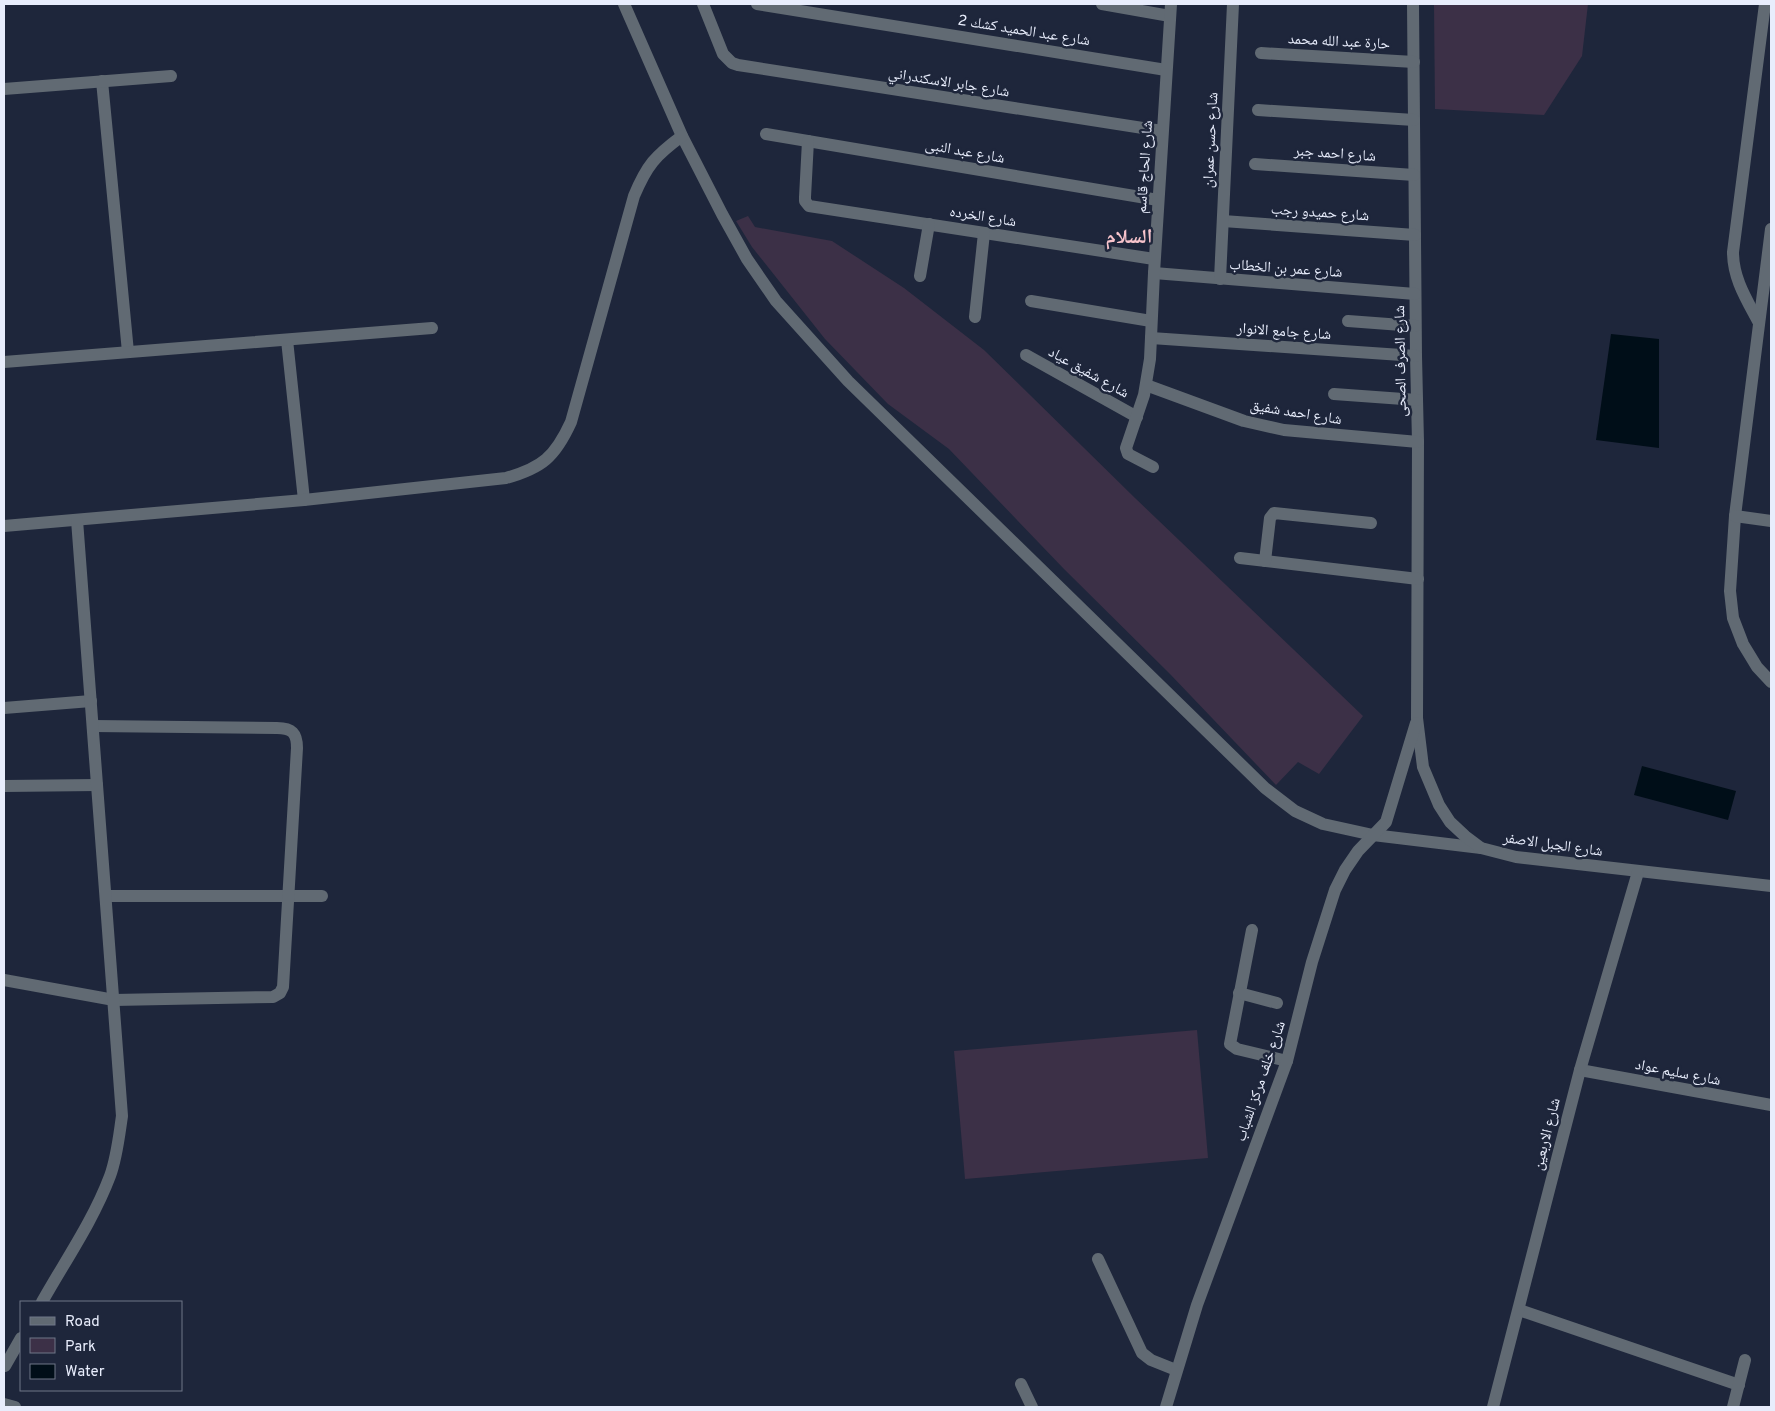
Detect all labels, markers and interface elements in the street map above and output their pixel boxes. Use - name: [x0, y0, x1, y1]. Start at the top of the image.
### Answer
- street label: شارع عبد الحميد كشك 2: [956, 12, 1091, 51]
- street label: حارة عبد الله محمد: [1287, 30, 1391, 55]
- street label: شارع جابر الاسكندراني: [887, 65, 1011, 103]
- street label: شارع حسن عمران: [1199, 92, 1224, 189]
- street label: شارع الحاج قاسم: [1133, 120, 1158, 214]
- street label: شارع عبد النبى: [923, 136, 1006, 169]
- street label: شارع احمد جبر: [1292, 142, 1377, 167]
- street label: شارع حميدو رجب: [1270, 201, 1370, 226]
- street label: شارع الخرده: [948, 203, 1018, 232]
- district label: السلام: [1106, 225, 1152, 251]
- street label: شارع عمر بن الخطاب: [1229, 256, 1343, 283]
- street label: شارع الصرف الصحى: [1391, 305, 1412, 417]
- street label: شارع جامع الانوار: [1235, 320, 1332, 345]
- street label: شارع شفيق عياد: [1045, 343, 1132, 403]
- street label: شارع احمد شفيق: [1249, 397, 1343, 430]
- street label: شارع الجبل الاصفر: [1501, 829, 1604, 862]
- street label: شارع خلف مركز الشباب: [1232, 1019, 1291, 1144]
- street label: شارع سليم عواد: [1633, 1056, 1722, 1091]
- street label: شارع الاربعين: [1529, 1096, 1566, 1172]
- legend: [20, 1301, 182, 1391]
- text: Road: [65, 1313, 100, 1332]
- text: Park: [65, 1338, 96, 1357]
- text: Water: [65, 1363, 105, 1382]

